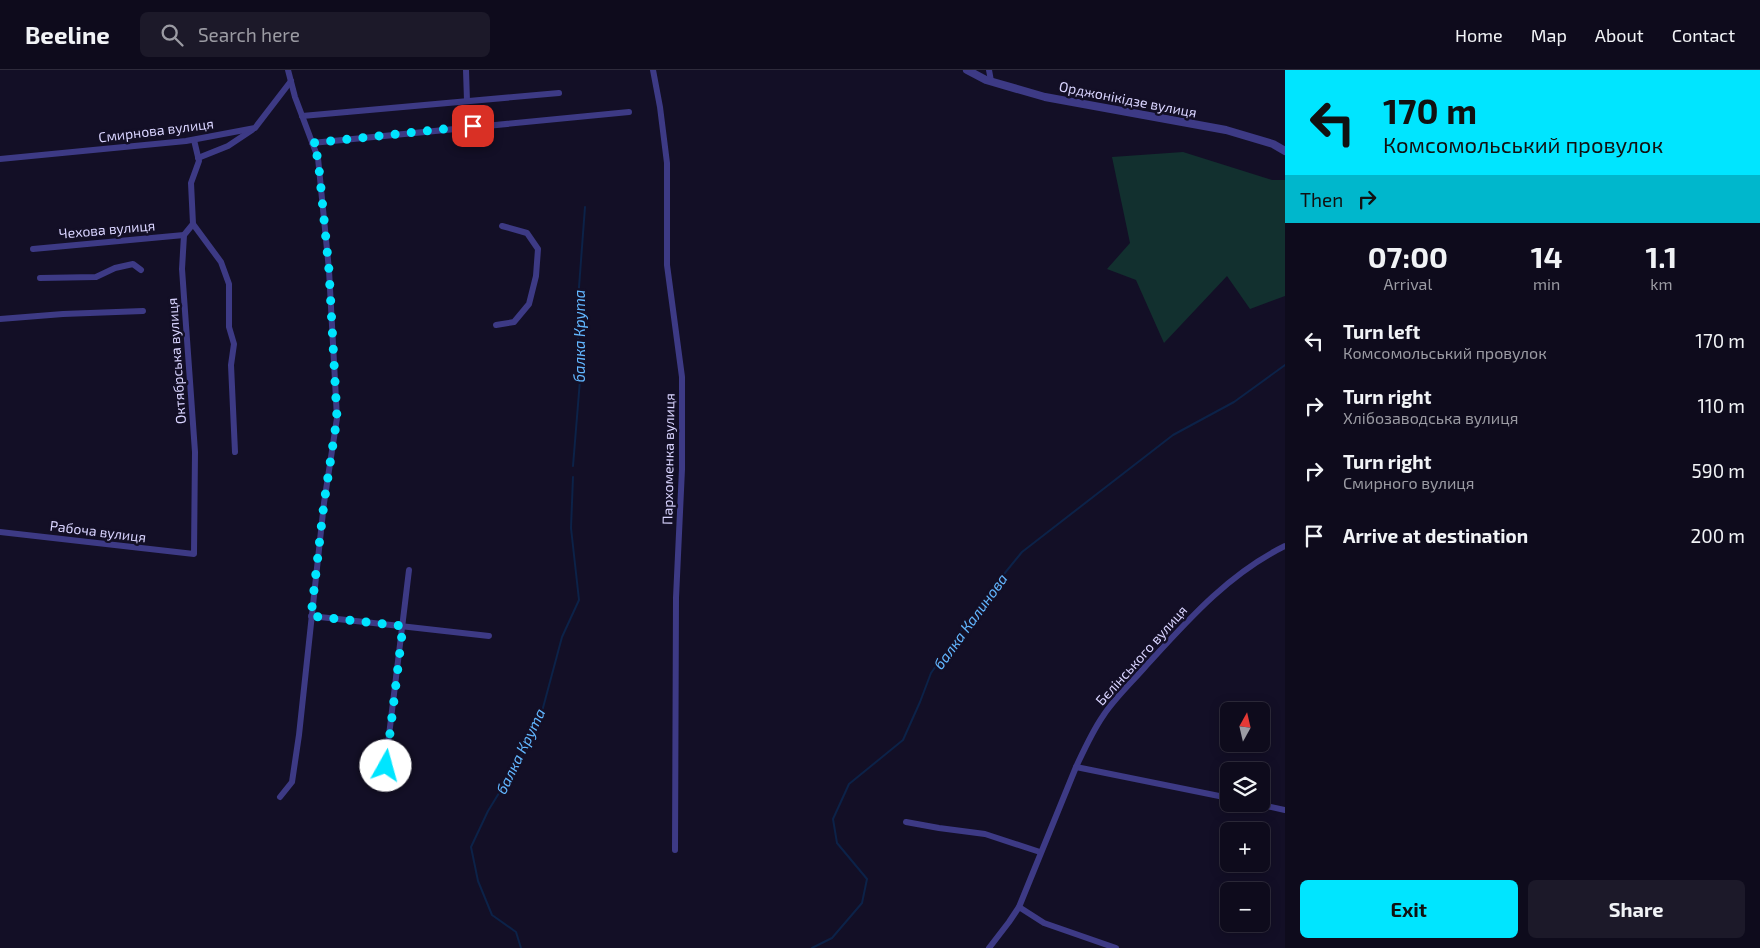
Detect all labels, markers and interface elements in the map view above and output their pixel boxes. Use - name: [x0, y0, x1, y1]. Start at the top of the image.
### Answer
- search box: [140, 12, 490, 57]
- text: Beeline: [25, 20, 110, 49]
- icon: search: [158, 21, 186, 49]
- text: Search here: [198, 23, 300, 46]
- text: Home: [1455, 24, 1503, 46]
- text: Map: [1531, 24, 1567, 46]
- text: About: [1595, 24, 1644, 46]
- text: Contact: [1672, 24, 1735, 46]
- street label: Орджонікідзе вулиця: [1058, 77, 1198, 121]
- text: 170 m: [1383, 89, 1477, 131]
- icon: left: [1300, 90, 1365, 155]
- pin: [452, 105, 494, 147]
- icon: arrive: [459, 112, 487, 140]
- street label: Смирнова вулиця: [97, 114, 215, 146]
- text: Комсомольський провулок: [1383, 131, 1663, 157]
- icon: right: [1353, 185, 1381, 213]
- text: Then: [1300, 188, 1343, 211]
- street label: Чехова вулиця: [58, 216, 156, 242]
- text: 07:00: [1368, 238, 1448, 274]
- text: 14: [1531, 238, 1563, 274]
- text: 1.1: [1645, 238, 1677, 274]
- text: Arrival: [1383, 274, 1432, 293]
- text: min: [1533, 274, 1560, 293]
- text: km: [1650, 274, 1672, 293]
- water label: балка Крута: [570, 289, 588, 383]
- street label: Октябрська вулиця: [163, 297, 189, 425]
- text: Turn left: [1343, 320, 1420, 343]
- icon: left: [1300, 327, 1328, 355]
- text: 170 m: [1695, 329, 1745, 352]
- text: Комсомольський провулок: [1343, 343, 1547, 362]
- text: Turn right: [1343, 385, 1431, 408]
- icon: right: [1300, 392, 1328, 420]
- street label: Пархоменка вулиця: [658, 393, 678, 525]
- text: 110 m: [1698, 394, 1745, 417]
- text: Хлібозаводська вулиця: [1343, 408, 1518, 427]
- text: Turn right: [1343, 450, 1431, 473]
- icon: right: [1300, 457, 1328, 485]
- text: 590 m: [1692, 459, 1745, 482]
- text: Смирного вулиця: [1343, 473, 1475, 492]
- street label: Рабоча вулиця: [49, 517, 147, 545]
- icon: arrive: [1300, 522, 1328, 550]
- text: Arrive at destination: [1343, 524, 1528, 547]
- text: 200 m: [1691, 524, 1745, 547]
- water label: балка Калинова: [929, 570, 1011, 672]
- street label: Бєлінського вулиця: [1092, 601, 1190, 709]
- north arrow: [1220, 702, 1270, 752]
- map controls: [1220, 702, 1270, 932]
- water label: балка Крута: [492, 705, 548, 797]
- position arrow: [359, 739, 411, 791]
- button: layers: [1220, 762, 1270, 812]
- button: +: [1220, 822, 1270, 872]
- button: Exit: [1300, 880, 1518, 938]
- button: Share: [1528, 880, 1745, 938]
- button: −: [1220, 882, 1270, 932]

